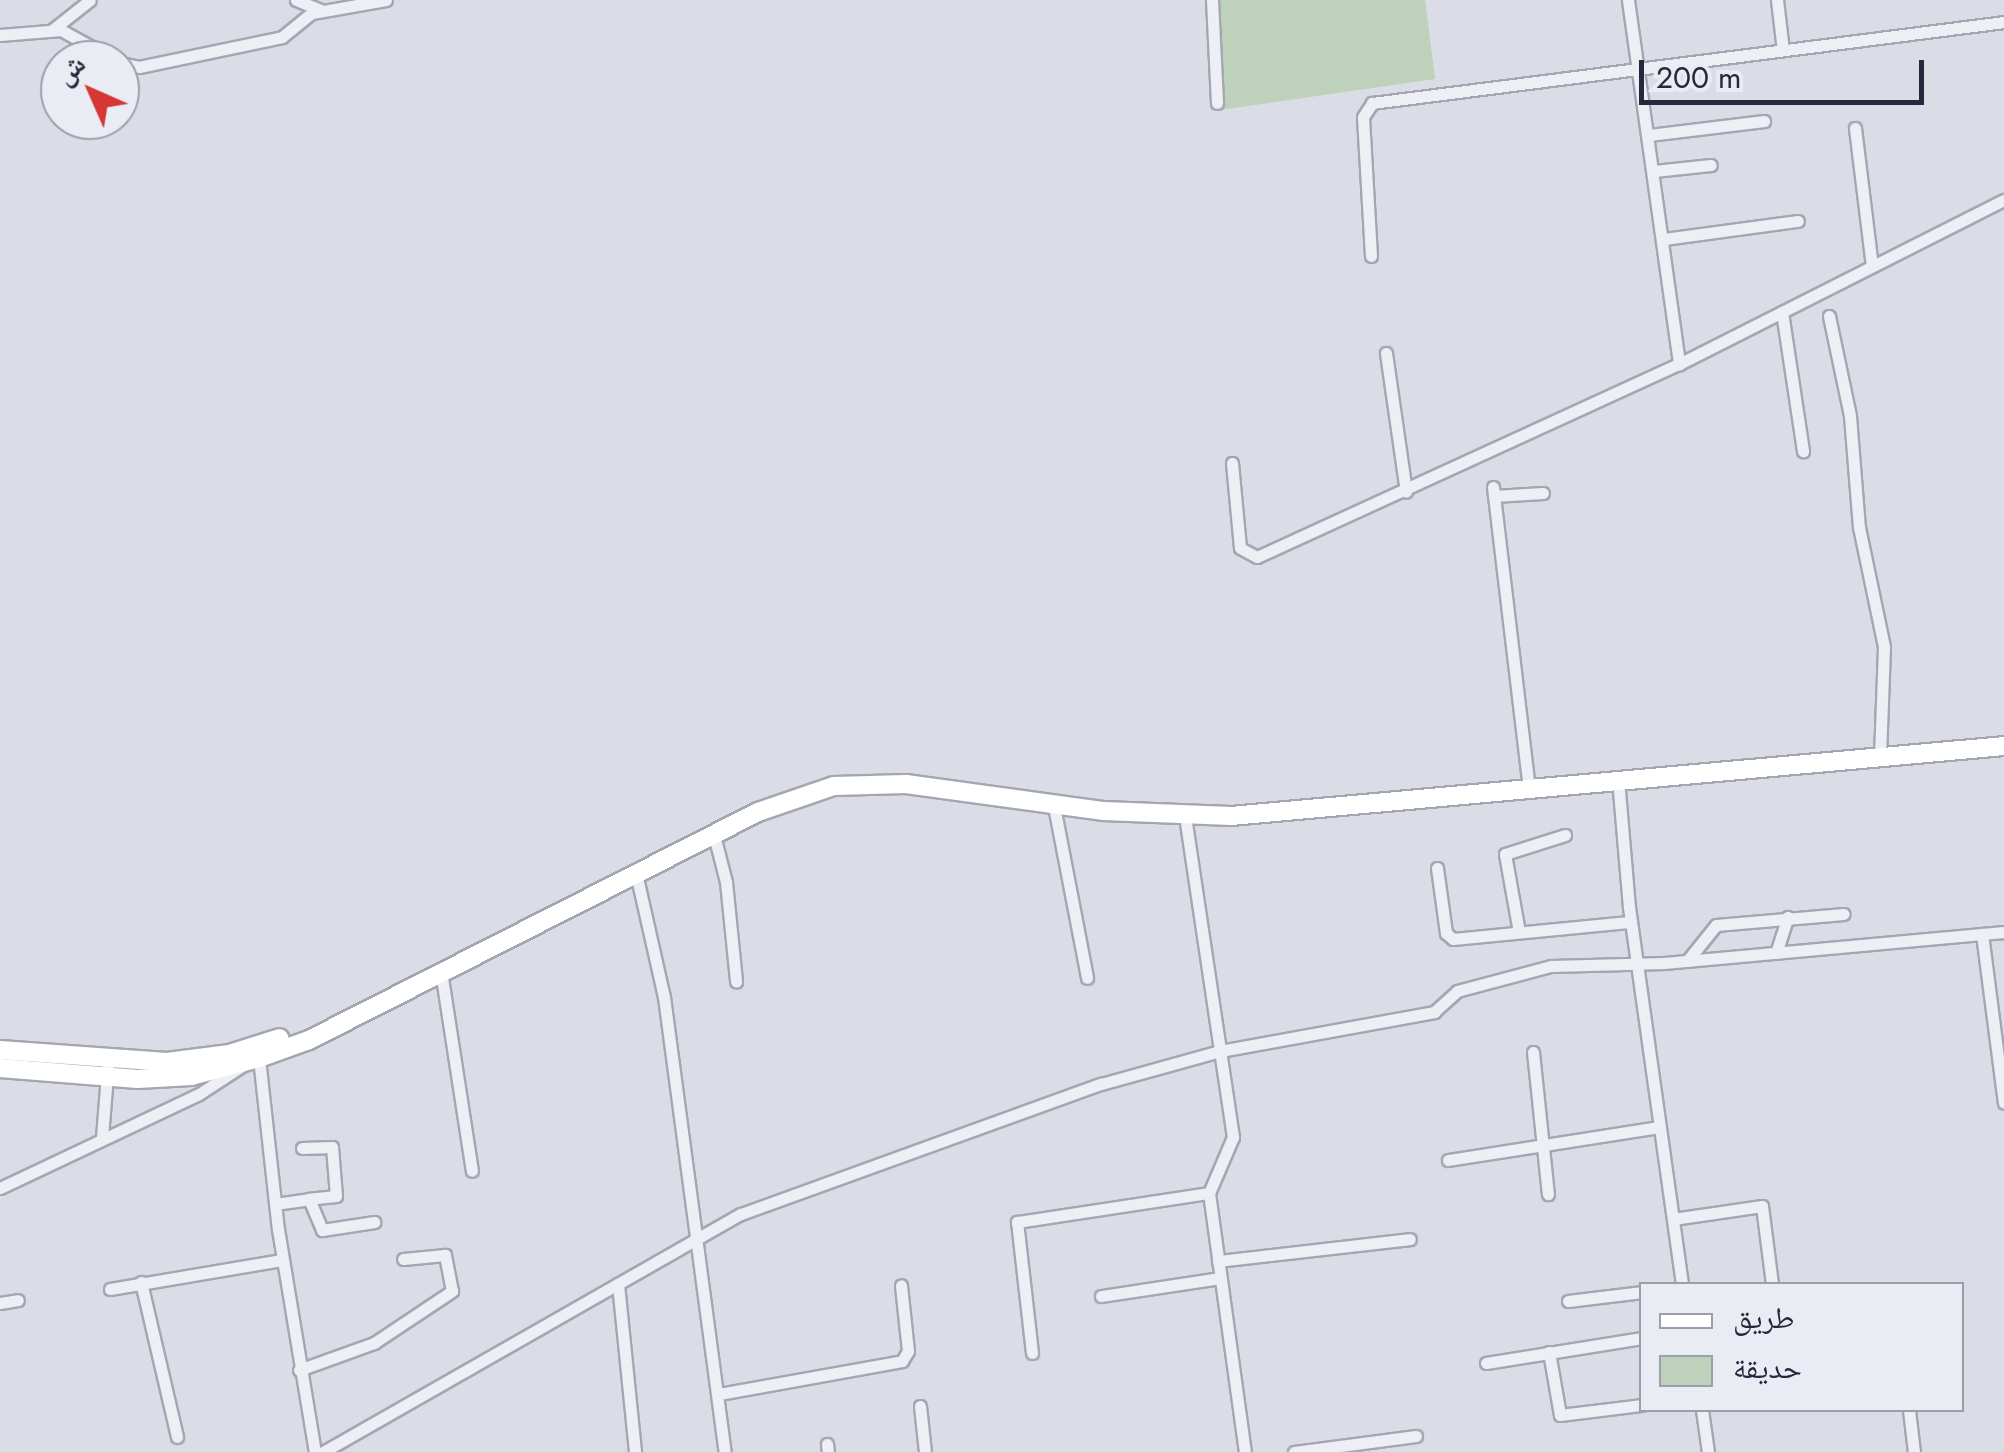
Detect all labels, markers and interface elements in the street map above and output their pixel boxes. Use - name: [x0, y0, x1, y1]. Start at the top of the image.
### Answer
- north arrow: [40, 40, 140, 140]
- scale bar: [1644, 40, 1929, 102]
- text: ش: [45, 45, 95, 95]
- text: 200 m: [1656, 56, 1741, 99]
- legend: [1639, 1282, 1964, 1412]
- text: طريق: [1733, 1296, 1794, 1339]
- text: حديقة: [1733, 1346, 1802, 1389]

